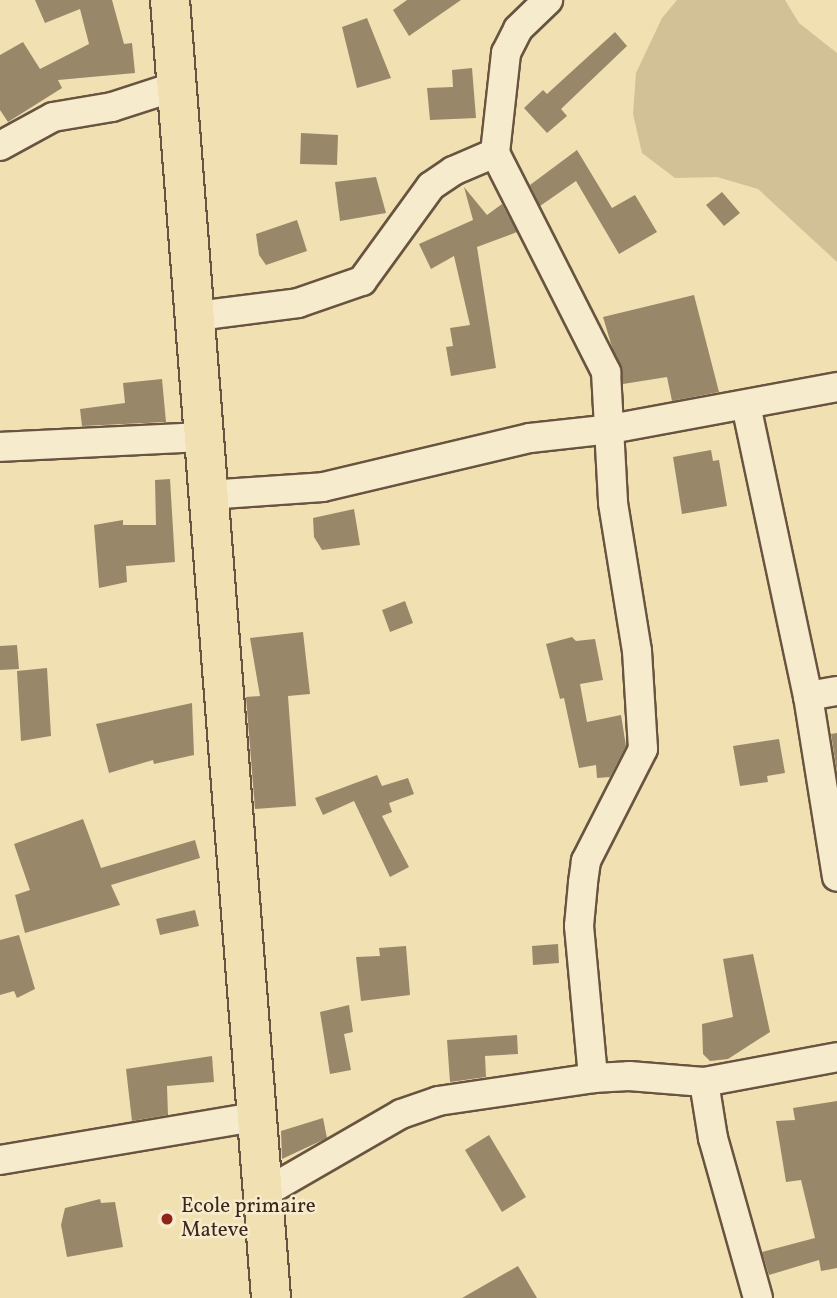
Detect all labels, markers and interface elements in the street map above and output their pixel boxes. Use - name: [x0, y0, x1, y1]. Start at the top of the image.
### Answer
- place label: Ecole primaire Mateve: [181, 1194, 316, 1244]
- marker: Ecole primaire Mateve: [159, 1211, 175, 1227]

